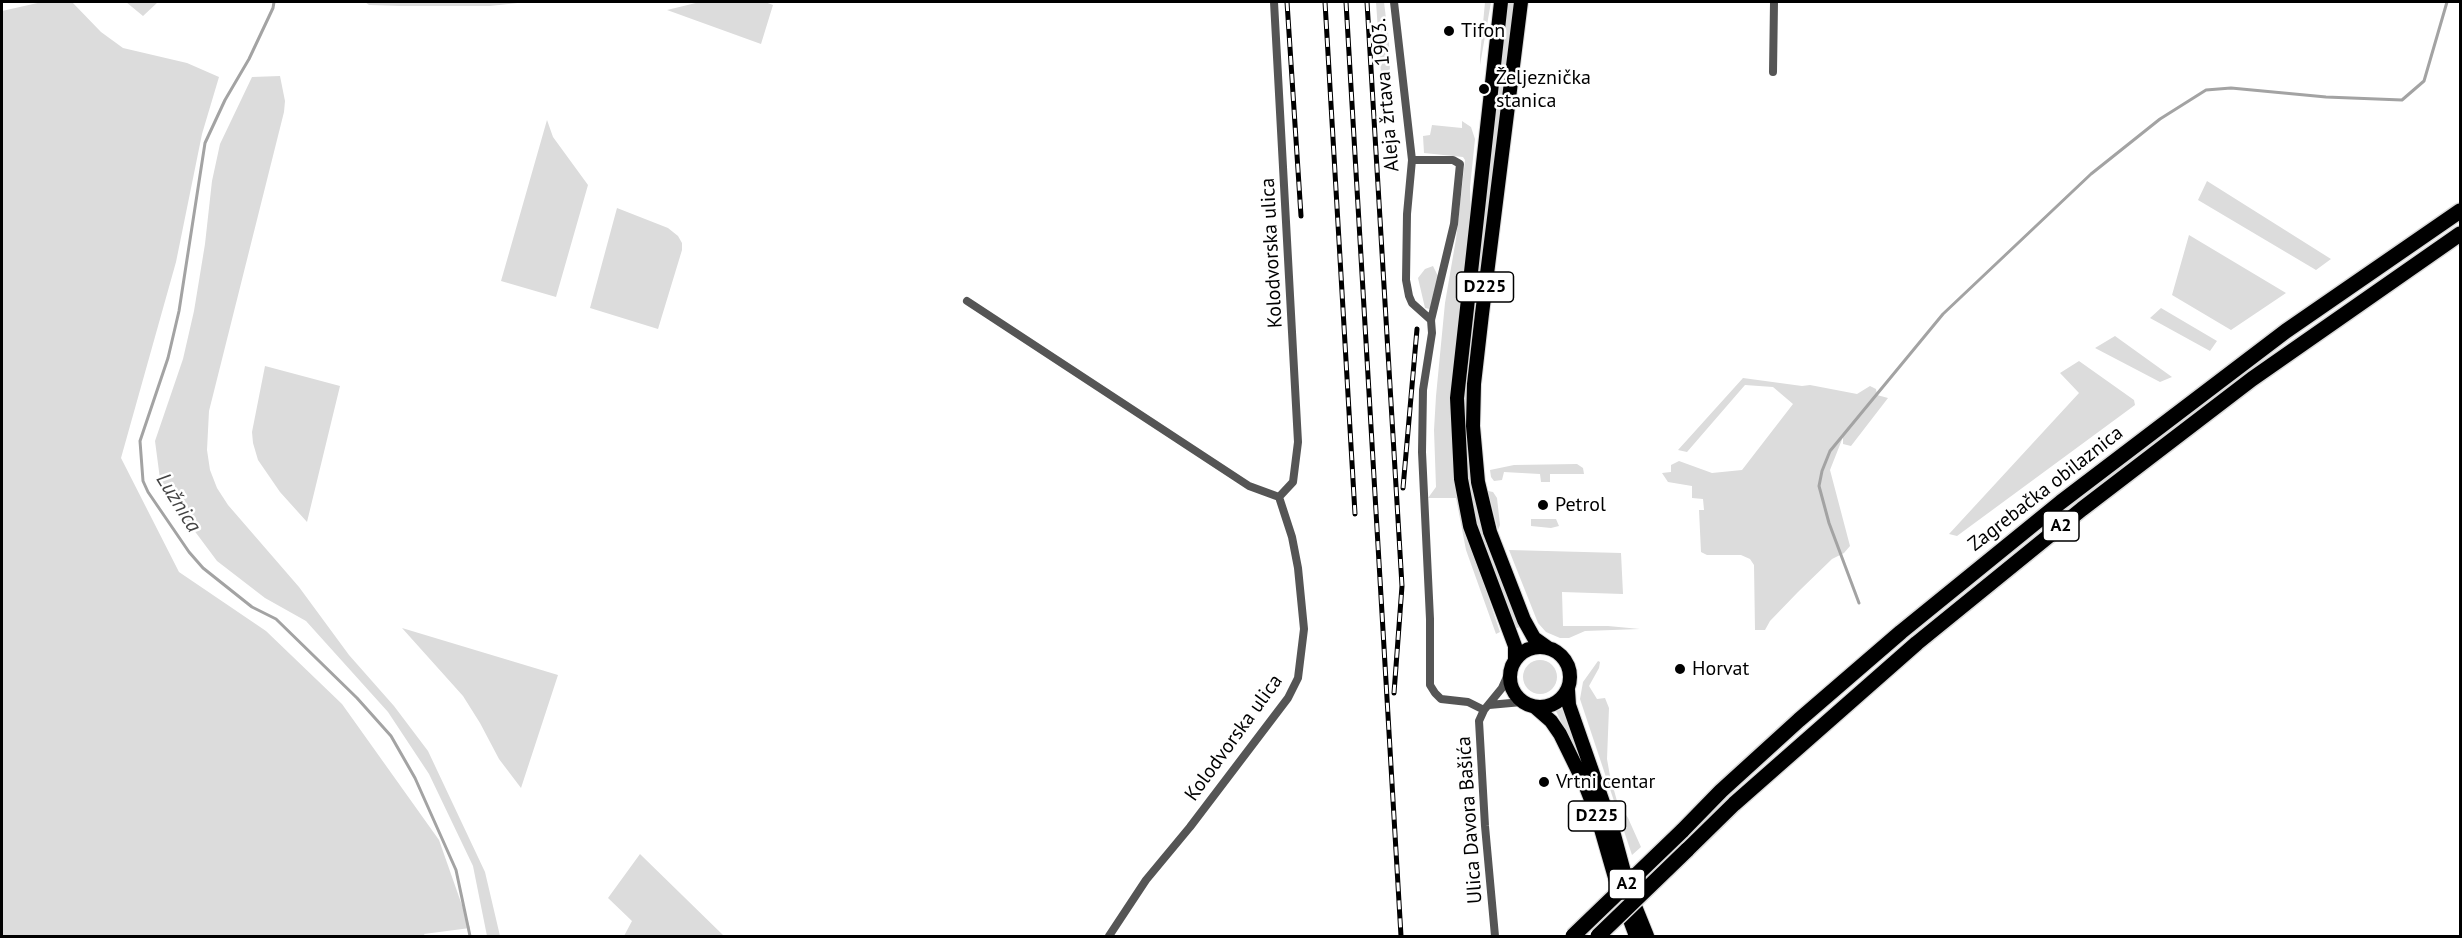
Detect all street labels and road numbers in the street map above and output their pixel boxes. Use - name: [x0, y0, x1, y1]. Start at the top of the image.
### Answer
- street label: Aleja žrtava 1903.: [1367, 17, 1405, 173]
- street label: Kolodvorska ulica: [1256, 177, 1288, 329]
- road number: D225: [1456, 272, 1514, 302]
- street label: Zagrebačka obilaznica: [1964, 421, 2128, 557]
- road number: A2: [2043, 511, 2079, 541]
- street label: Kolodvorska ulica: [1180, 670, 1288, 806]
- street label: Ulica Davora Bašića: [1452, 735, 1488, 905]
- road number: D225: [1568, 801, 1626, 831]
- road number: A2: [1609, 869, 1645, 899]

